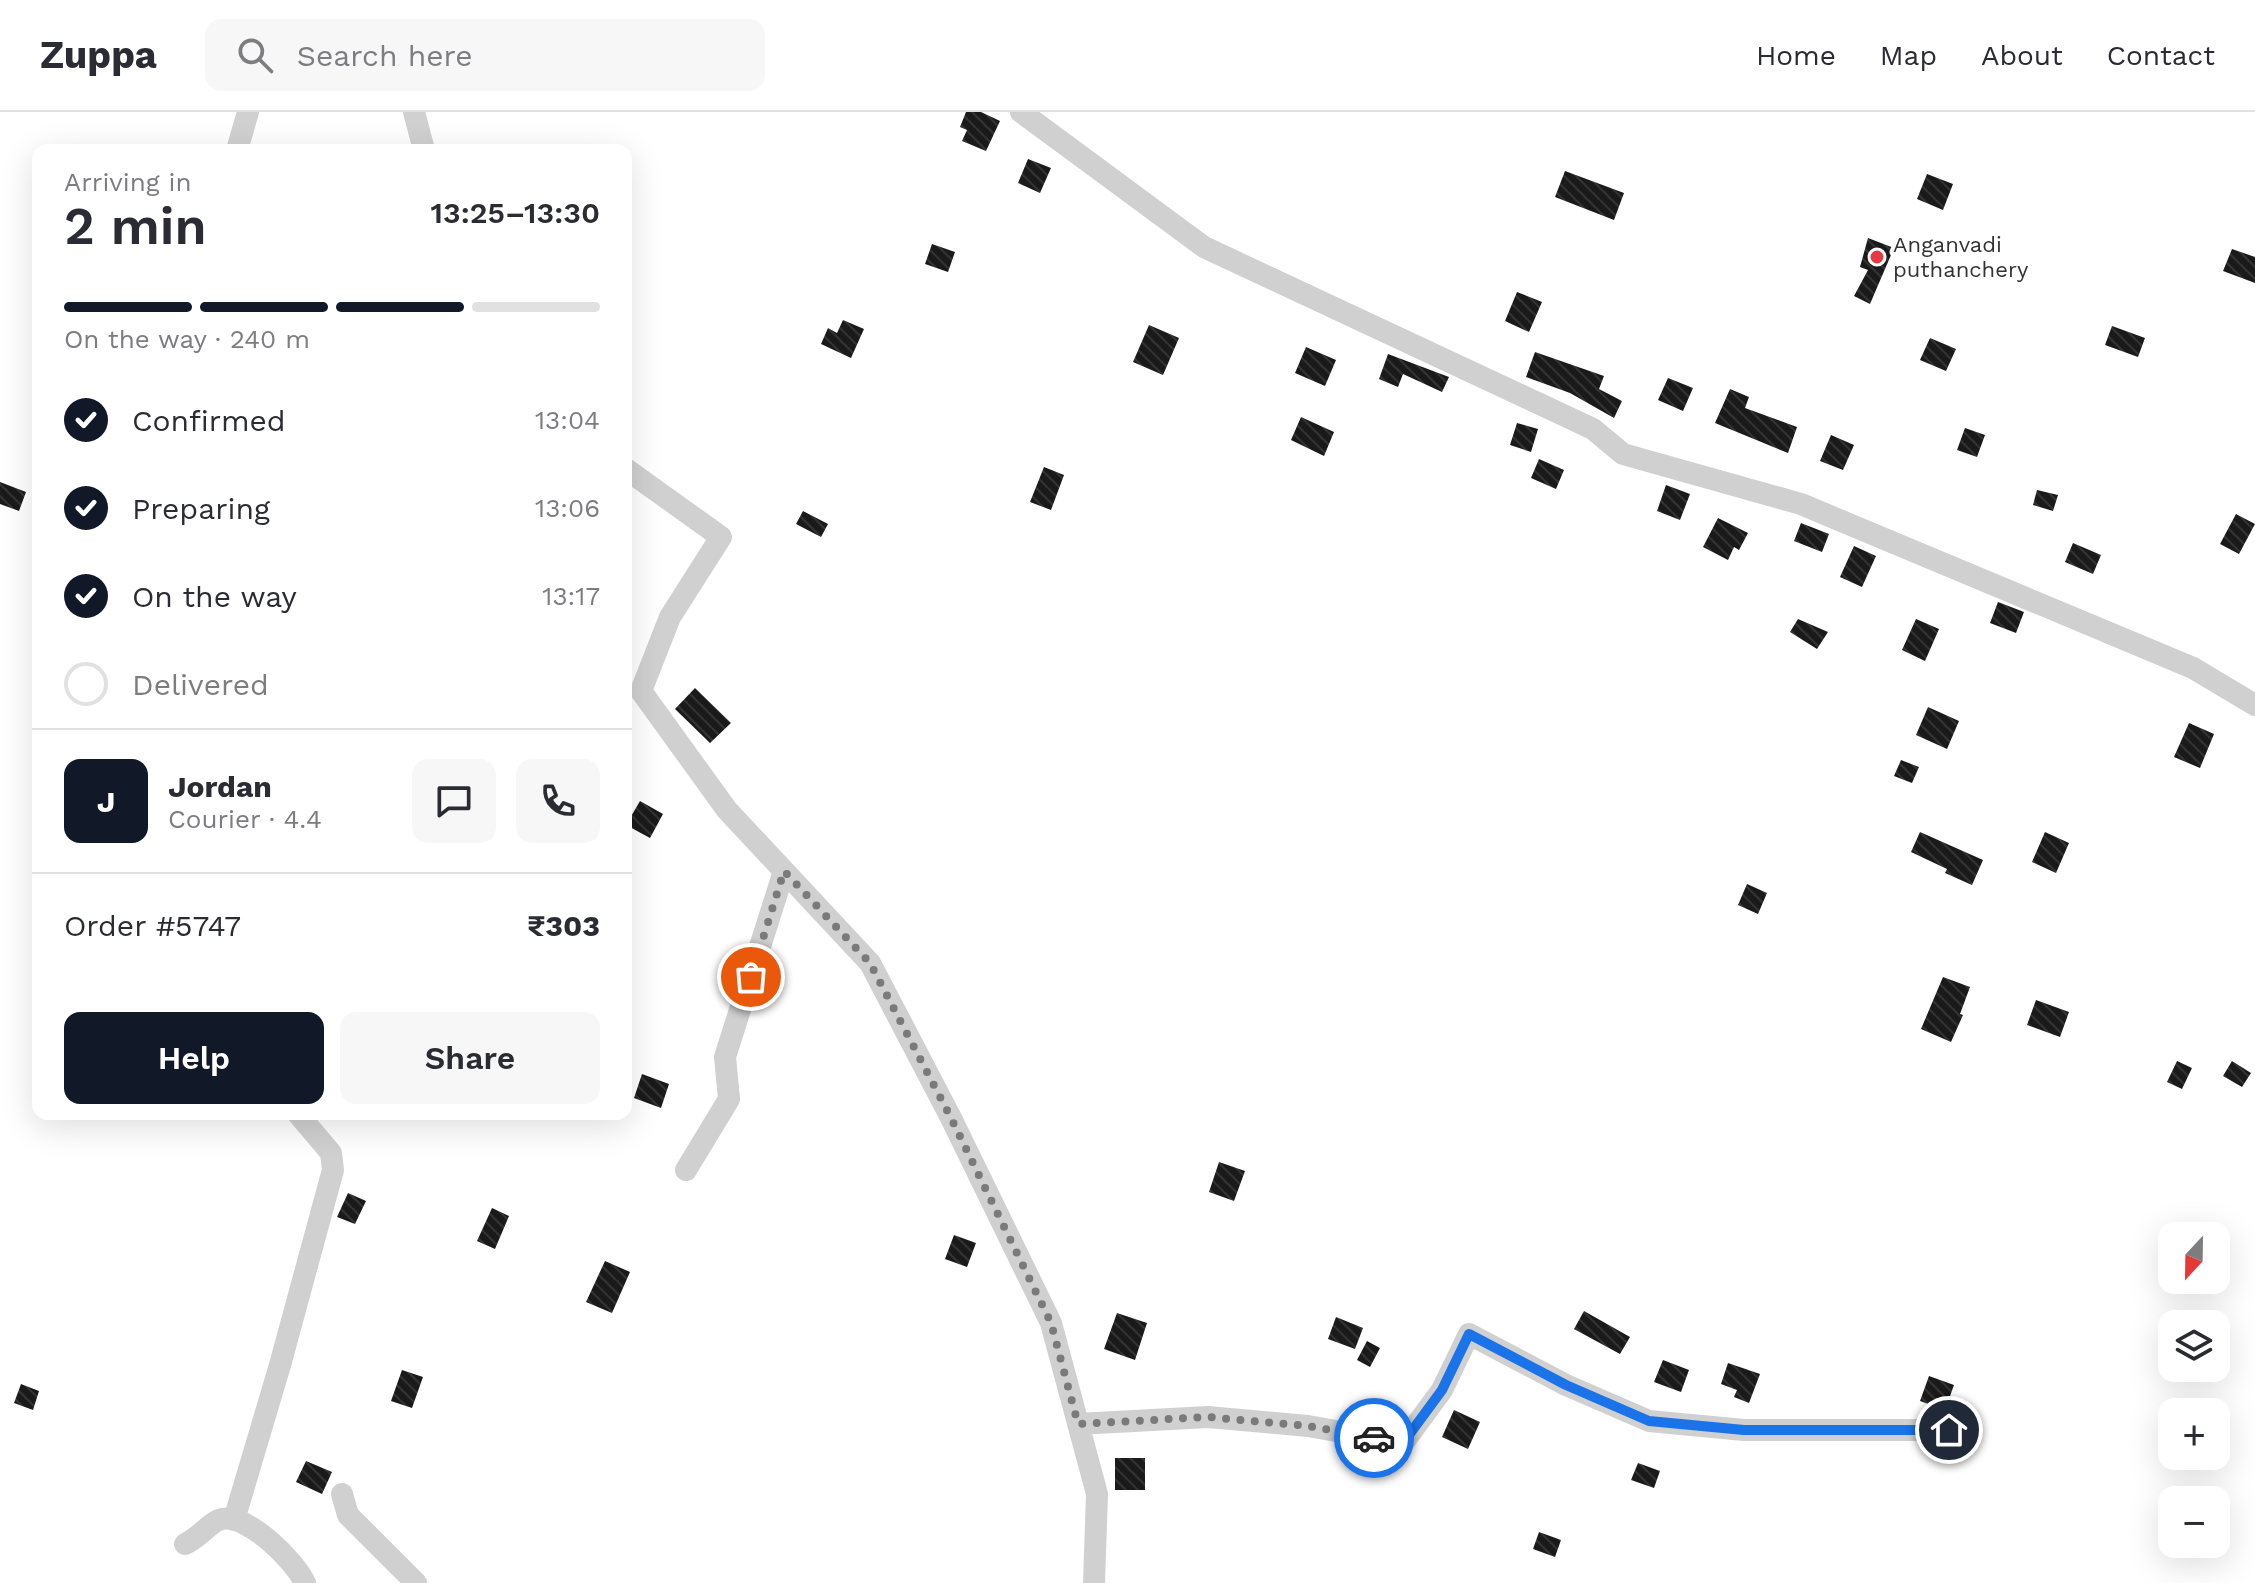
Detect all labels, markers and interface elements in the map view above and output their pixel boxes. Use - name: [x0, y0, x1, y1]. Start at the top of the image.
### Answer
- search box: [205, 19, 765, 91]
- text: Zuppa: [40, 33, 157, 77]
- icon: search: [233, 33, 277, 77]
- text: Search here: [297, 38, 473, 73]
- text: Home: [1756, 39, 1836, 72]
- text: Map: [1880, 39, 1937, 72]
- text: About: [1981, 39, 2063, 72]
- text: Contact: [2107, 39, 2215, 72]
- text: Arriving in: [64, 167, 192, 197]
- text: 13:25–13:30: [431, 195, 600, 230]
- text: 2 min: [64, 196, 207, 257]
- place label: Anganvadi puthanchery: [1893, 232, 2029, 282]
- marker: Anganvadi puthanchery: [1868, 248, 1886, 266]
- text: On the way · 240 m: [64, 324, 310, 354]
- icon: check: [64, 398, 108, 442]
- text: Confirmed: [132, 403, 286, 438]
- text: 13:04: [535, 405, 600, 435]
- icon: check: [64, 486, 108, 530]
- text: Preparing: [132, 491, 270, 526]
- text: 13:06: [535, 493, 600, 523]
- icon: check: [64, 574, 108, 618]
- text: On the way: [132, 579, 297, 614]
- text: 13:17: [542, 581, 600, 611]
- text: Delivered: [132, 667, 269, 702]
- button: chat: [412, 759, 496, 843]
- button: phone: [516, 759, 600, 843]
- text: Jordan: [168, 769, 272, 804]
- text: J: [97, 784, 115, 819]
- text: Courier · 4.4: [168, 804, 322, 834]
- text: Order #5747: [64, 908, 241, 943]
- text: ₹303: [527, 908, 600, 943]
- pin: [717, 943, 785, 1011]
- icon: bag: [729, 955, 773, 999]
- button: Help: [64, 1012, 324, 1104]
- button: Share: [340, 1012, 600, 1104]
- north arrow: [2158, 1222, 2230, 1294]
- map controls: [2158, 1222, 2230, 1558]
- button: layers: [2158, 1310, 2230, 1382]
- pin: [1915, 1396, 1983, 1464]
- courier: [1334, 1398, 1414, 1478]
- button: +: [2158, 1398, 2230, 1470]
- icon: home: [1927, 1408, 1971, 1452]
- icon: car: [1352, 1416, 1396, 1460]
- button: −: [2158, 1486, 2230, 1558]

